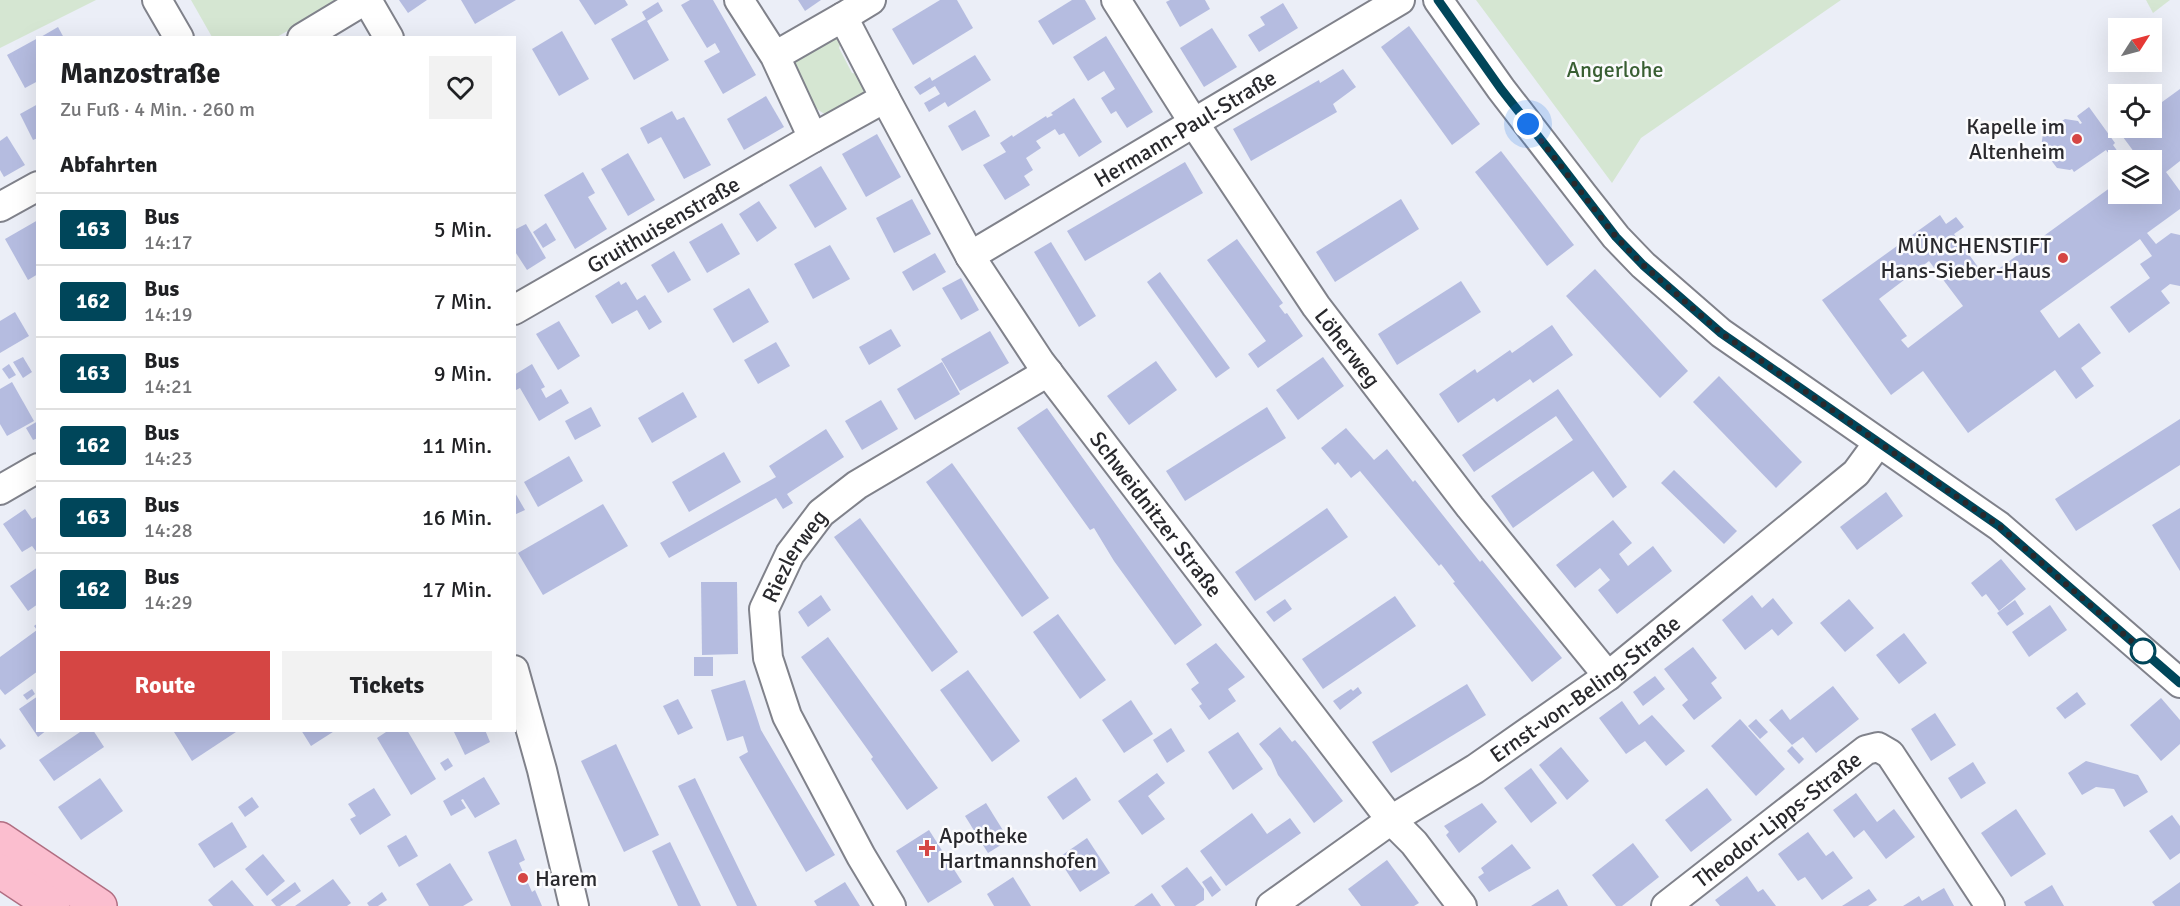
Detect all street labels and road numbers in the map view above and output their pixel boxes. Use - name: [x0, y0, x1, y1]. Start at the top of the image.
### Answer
- street label: Hermann-Paul-Straße: [1089, 63, 1281, 193]
- street label: Gruithuisenstraße: [582, 170, 744, 279]
- street label: Löherweg: [1309, 303, 1387, 392]
- street label: Schweidnitzer Straße: [1084, 426, 1229, 602]
- street label: Riezlerweg: [756, 504, 832, 607]
- street label: Ernst-von-Beling-Straße: [1484, 609, 1685, 768]
- street label: Theodor-Lipps-Straße: [1688, 745, 1867, 893]

